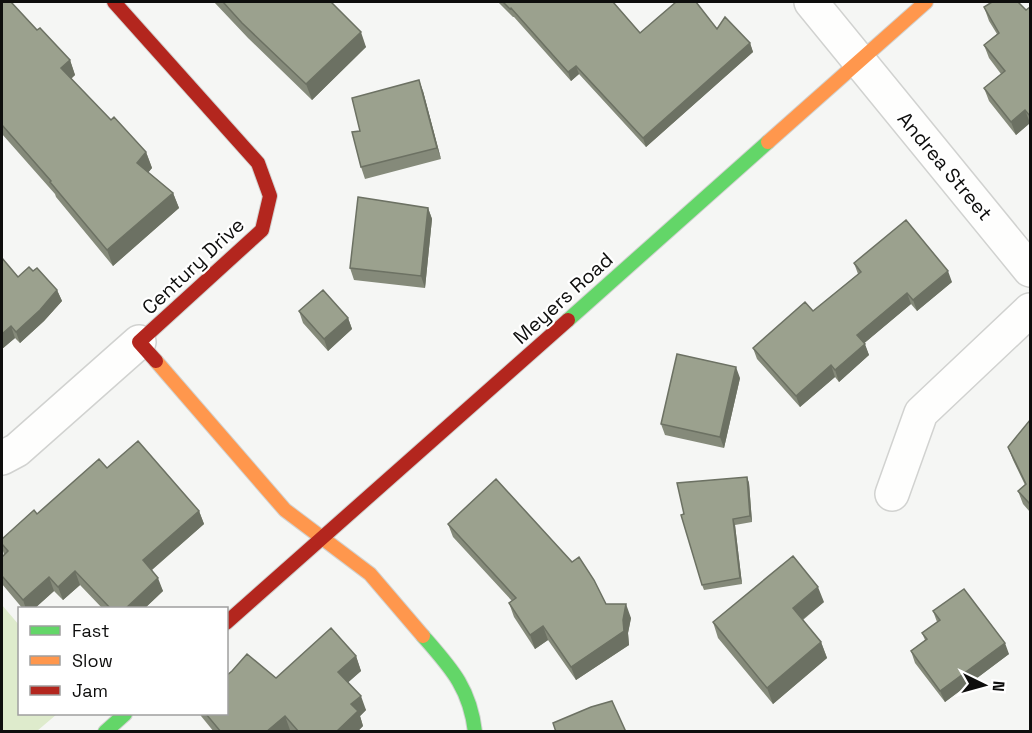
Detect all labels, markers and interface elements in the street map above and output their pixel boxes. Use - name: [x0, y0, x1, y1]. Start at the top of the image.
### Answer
- street label: Andrea Street: [892, 106, 998, 226]
- street label: Century Drive: [136, 212, 250, 320]
- street label: Meyers Road: [508, 246, 618, 350]
- legend: [18, 607, 228, 715]
- text: Fast: [72, 619, 109, 642]
- text: Slow: [72, 649, 113, 672]
- north arrow: [954, 655, 1014, 715]
- text: Jam: [72, 679, 108, 702]
- text: N: [988, 680, 1009, 693]

